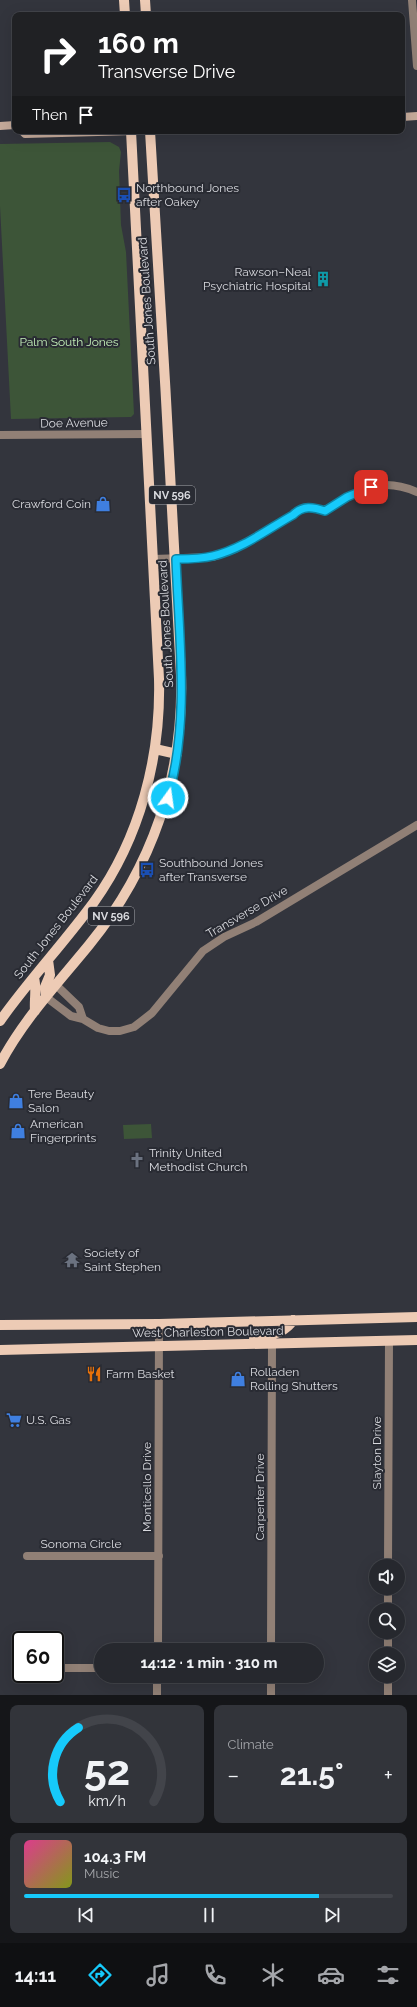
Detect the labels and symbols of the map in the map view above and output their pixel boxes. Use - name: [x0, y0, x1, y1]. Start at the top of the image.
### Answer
- place label: Northbound Jones after Oakey: [136, 181, 239, 209]
- bus stop icon: Northbound Jones after Oakey: [115, 186, 133, 204]
- street label: South Jones Boulevard: [136, 237, 158, 365]
- place label: Rawson–Neal Psychiatric Hospital: [203, 265, 312, 293]
- building icon: Rawson–Neal Psychiatric Hospital: [314, 270, 332, 288]
- park label: Palm South Jones: [19, 335, 119, 349]
- street label: Doe Avenue: [40, 415, 108, 431]
- pin: [354, 470, 388, 504]
- road number: NV 596: [149, 486, 195, 504]
- shop icon: Crawford Coin: [94, 495, 112, 513]
- place label: Crawford Coin: [12, 497, 91, 511]
- street label: South Jones Boulevard: [156, 560, 176, 688]
- position arrow: [147, 777, 189, 819]
- place label: Southbound Jones after Transverse: [159, 856, 263, 884]
- bus stop icon: Southbound Jones after Transverse: [138, 861, 156, 879]
- street label: South Jones Boulevard: [11, 872, 101, 982]
- street label: Transverse Drive: [204, 883, 290, 941]
- road number: NV 596: [88, 907, 134, 925]
- place label: Tere Beauty Salon: [28, 1087, 95, 1115]
- shop icon: Tere Beauty Salon: [7, 1092, 25, 1110]
- place label: American Fingerprints: [30, 1117, 97, 1145]
- shop icon: American Fingerprints: [9, 1122, 27, 1140]
- place label: Trinity United Methodist Church: [149, 1146, 247, 1174]
- church icon: Trinity United Methodist Church: [128, 1151, 146, 1169]
- place label: Society of Saint Stephen: [84, 1246, 161, 1274]
- temple icon: Society of Saint Stephen: [63, 1251, 81, 1269]
- street label: West Charleston Boulevard: [132, 1324, 284, 1340]
- restaurant icon: Farm Basket: [85, 1365, 103, 1383]
- place label: Rolladen Rolling Shutters: [250, 1365, 338, 1393]
- place label: Farm Basket: [106, 1367, 175, 1381]
- shop icon: Rolladen Rolling Shutters: [229, 1370, 247, 1388]
- supermarket icon: U.S. Gas: [5, 1411, 23, 1429]
- place label: U.S. Gas: [26, 1413, 71, 1427]
- street label: Slayton Drive: [370, 1416, 384, 1490]
- street label: Monticello Drive: [140, 1442, 154, 1532]
- street label: Carpenter Drive: [253, 1454, 267, 1540]
- street label: Sonoma Circle: [41, 1537, 121, 1551]
- speed limit sign: 60: [12, 1631, 64, 1683]

